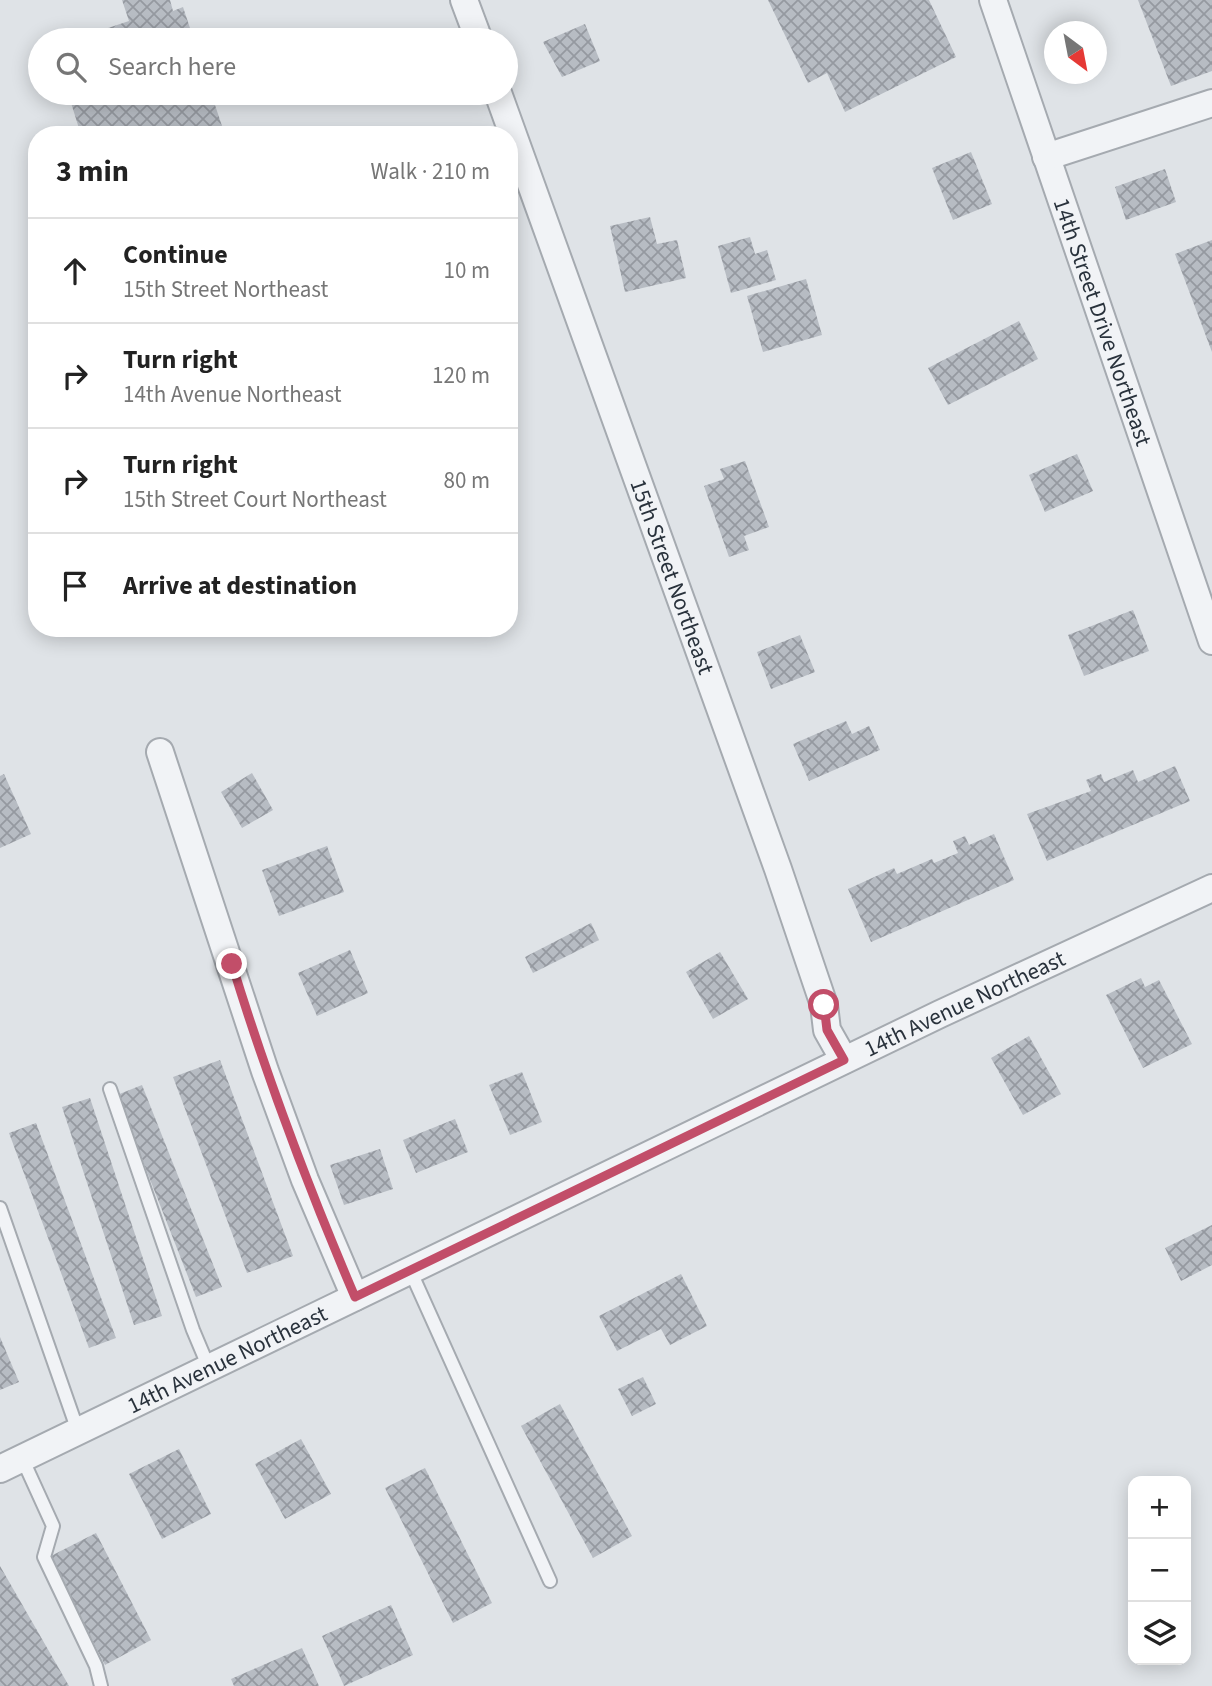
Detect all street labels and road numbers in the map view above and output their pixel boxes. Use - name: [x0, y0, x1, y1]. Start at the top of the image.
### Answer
- street label: 14th Street Drive Northeast: [1045, 194, 1160, 450]
- street label: 15th Street Northeast: [622, 474, 722, 679]
- street label: 14th Avenue Northeast: [859, 942, 1071, 1065]
- street label: 14th Avenue Northeast: [121, 1297, 333, 1422]

